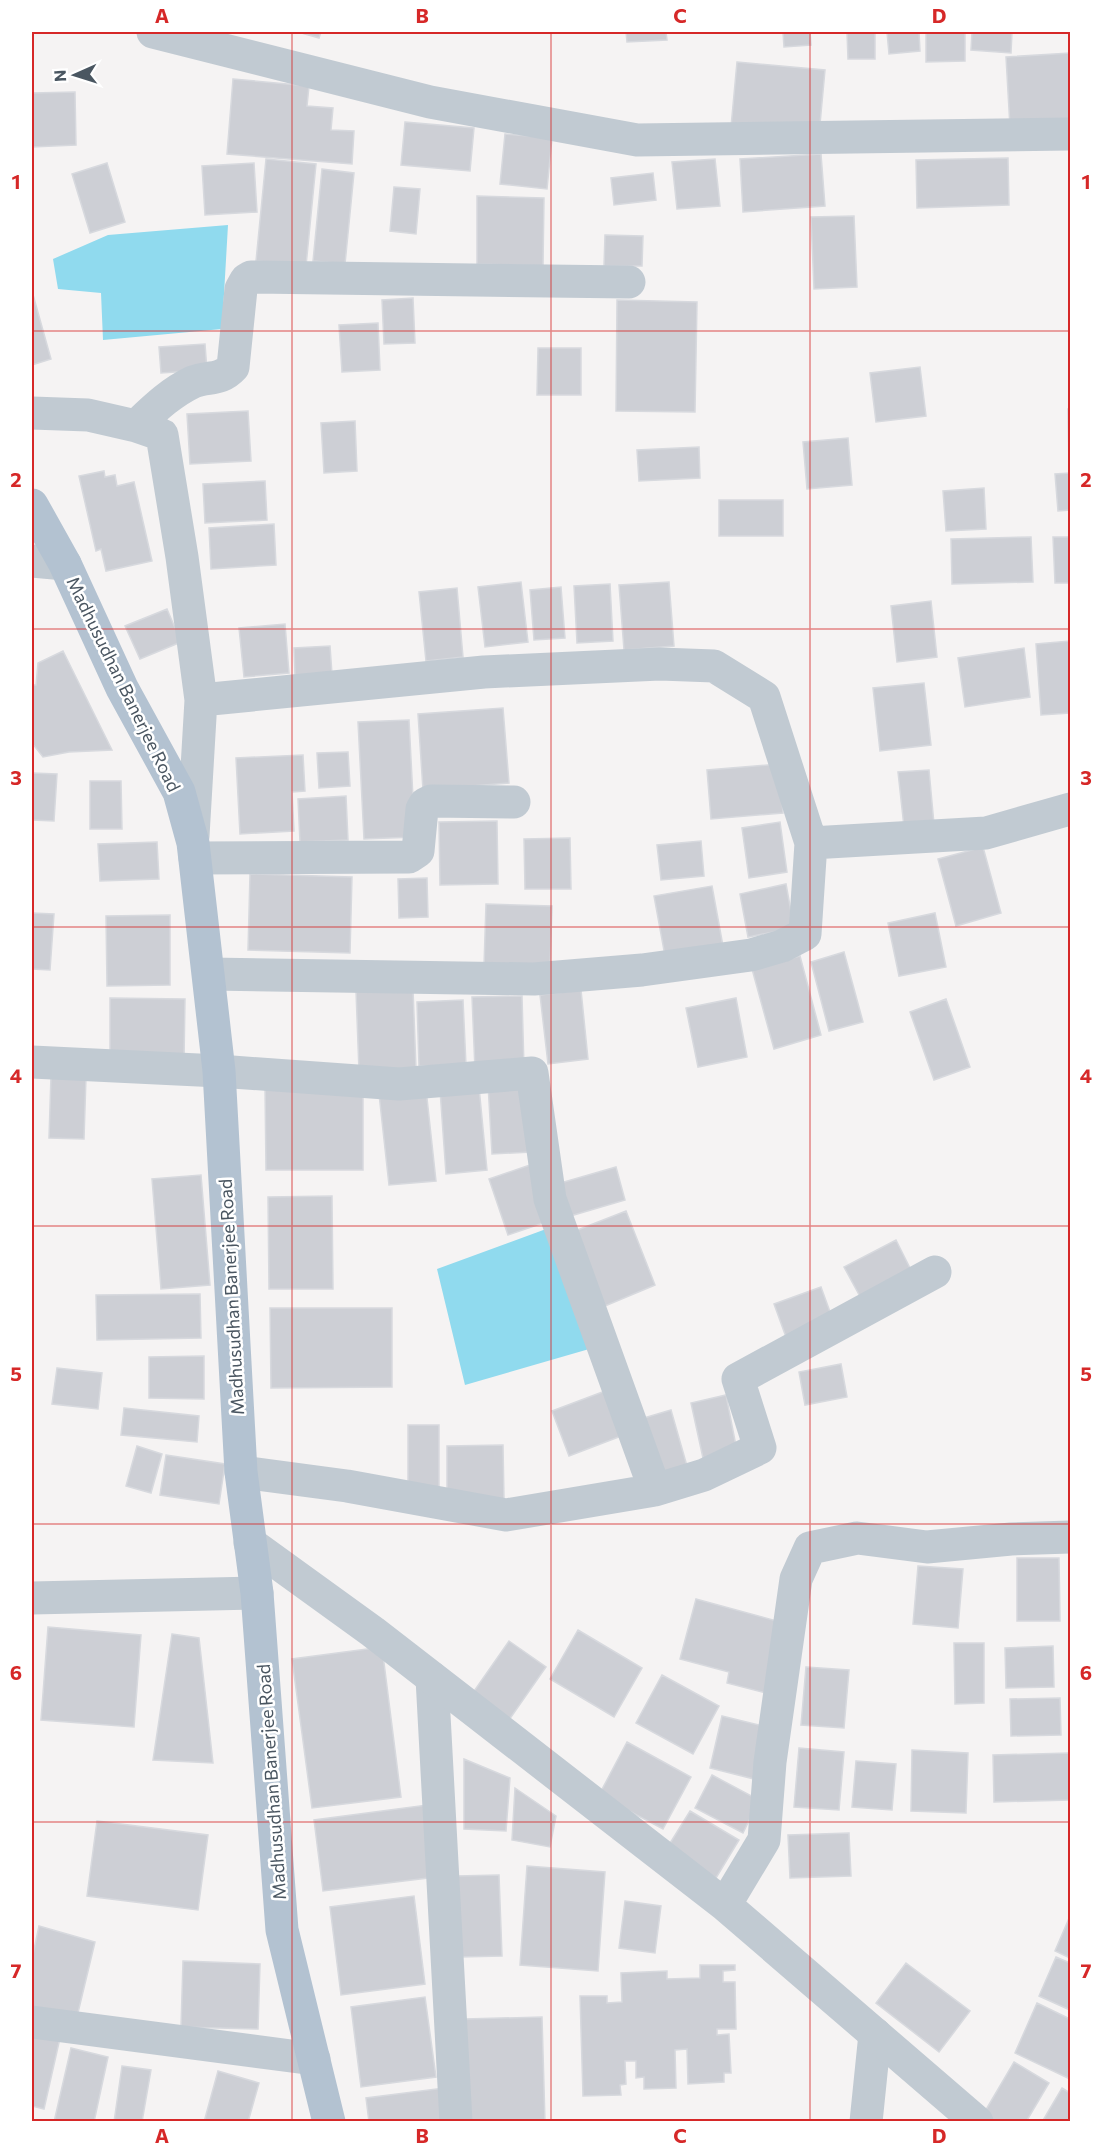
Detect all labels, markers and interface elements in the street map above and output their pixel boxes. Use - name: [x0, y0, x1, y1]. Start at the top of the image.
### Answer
- text: A: [155, 3, 169, 27]
- text: B: [415, 3, 429, 27]
- text: C: [673, 3, 687, 27]
- text: D: [932, 3, 946, 27]
- north arrow: [45, 45, 105, 105]
- text: N: [50, 69, 69, 82]
- text: 1: [11, 169, 21, 193]
- text: 1: [1081, 169, 1091, 193]
- text: 2: [10, 467, 22, 491]
- text: 2: [1080, 467, 1092, 491]
- street label: Madhusudhan Banerjee Road: [62, 573, 186, 795]
- text: 3: [10, 765, 22, 789]
- text: 3: [1080, 765, 1092, 789]
- text: 4: [10, 1063, 22, 1087]
- text: 4: [1080, 1063, 1092, 1087]
- street label: Madhusudhan Banerjee Road: [214, 1178, 248, 1416]
- text: 5: [10, 1361, 22, 1385]
- text: 5: [1080, 1361, 1092, 1385]
- text: 6: [10, 1660, 22, 1684]
- text: 6: [1080, 1660, 1092, 1684]
- street label: Madhusudhan Banerjee Road: [252, 1663, 290, 1901]
- text: 7: [11, 1958, 22, 1982]
- text: 7: [1081, 1958, 1092, 1982]
- text: A: [155, 2123, 169, 2147]
- text: B: [415, 2123, 429, 2147]
- text: C: [673, 2123, 687, 2147]
- text: D: [932, 2123, 946, 2147]

